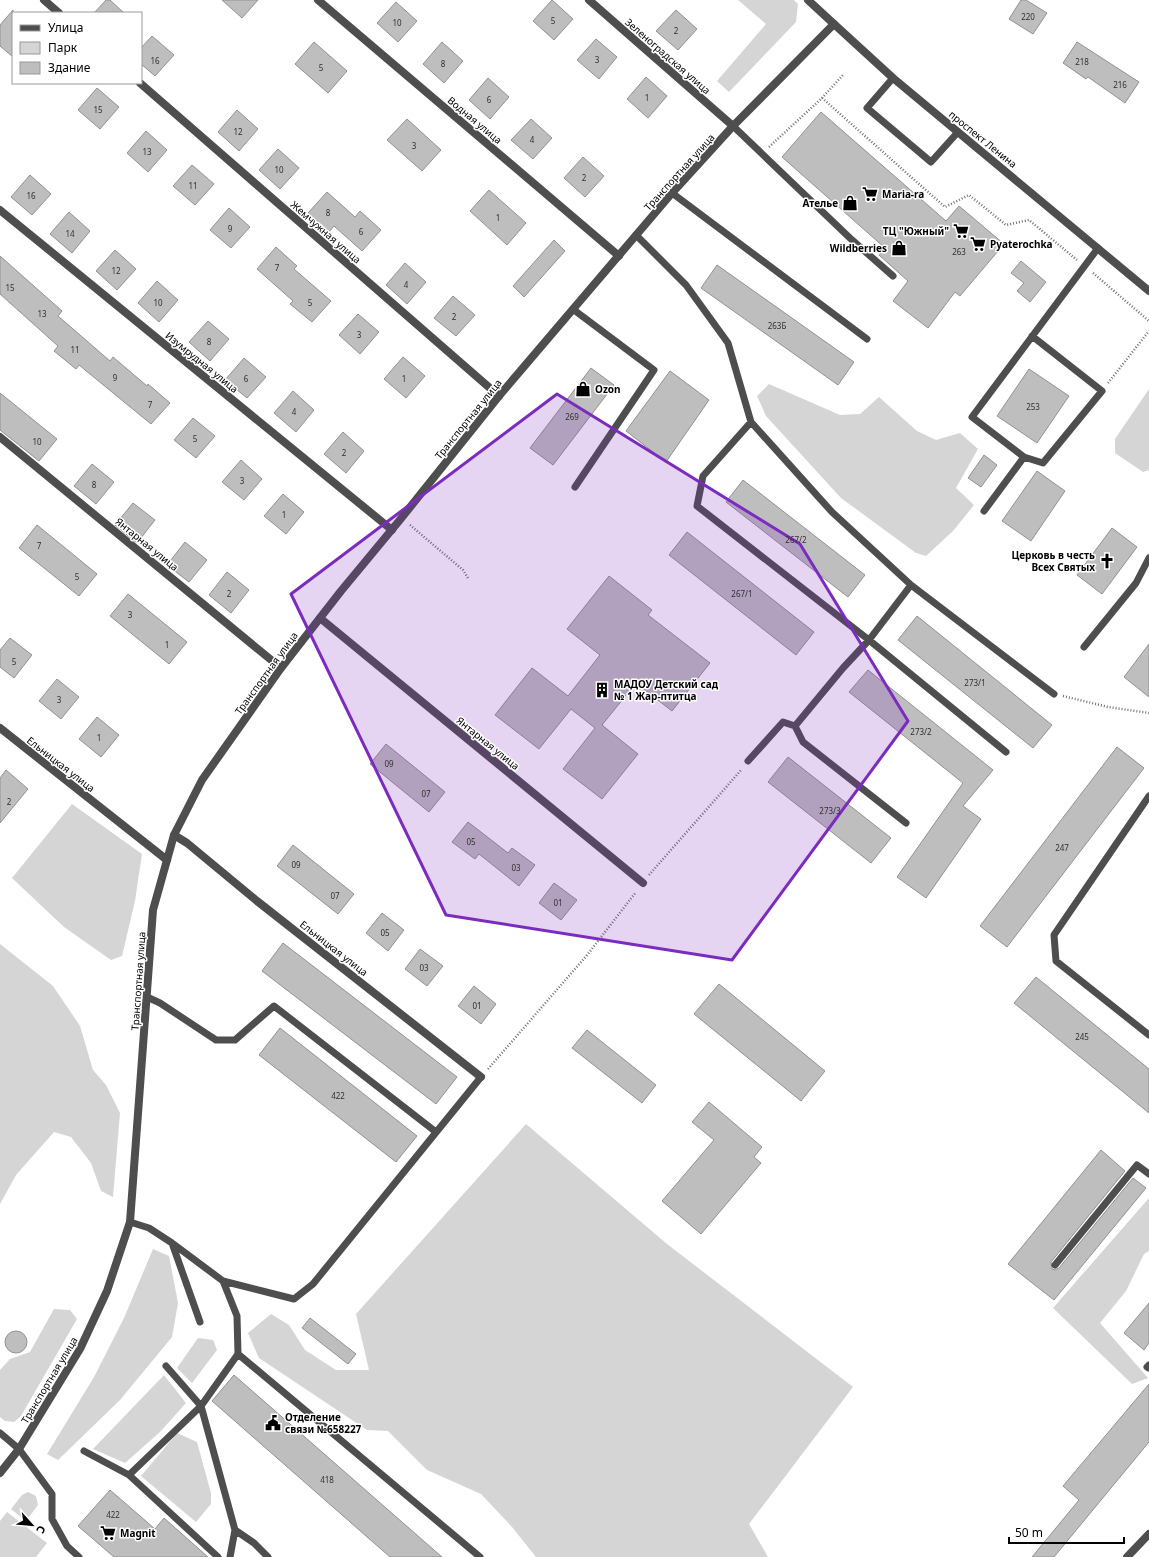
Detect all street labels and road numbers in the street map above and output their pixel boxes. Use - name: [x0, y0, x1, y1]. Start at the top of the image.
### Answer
- street label: Зеленоградская улица: [622, 15, 714, 97]
- street label: Водная улица: [445, 93, 505, 147]
- street label: проспект Ленина: [946, 107, 1020, 171]
- street label: Транспортная улица: [641, 131, 717, 213]
- street label: Жемчужная улица: [288, 198, 364, 266]
- street label: Изумрудная улица: [163, 328, 241, 396]
- street label: Транспортная улица: [431, 376, 505, 462]
- street label: Янтарная улица: [113, 514, 181, 574]
- street label: Транспортная улица: [231, 629, 301, 717]
- street label: Янтарная улица: [454, 713, 522, 773]
- street label: Ельницкая улица: [24, 733, 98, 795]
- street label: Ельницкая улица: [297, 917, 371, 979]
- street label: Транспортная улица: [128, 931, 148, 1031]
- street label: Транспортная улица: [17, 1334, 81, 1426]

